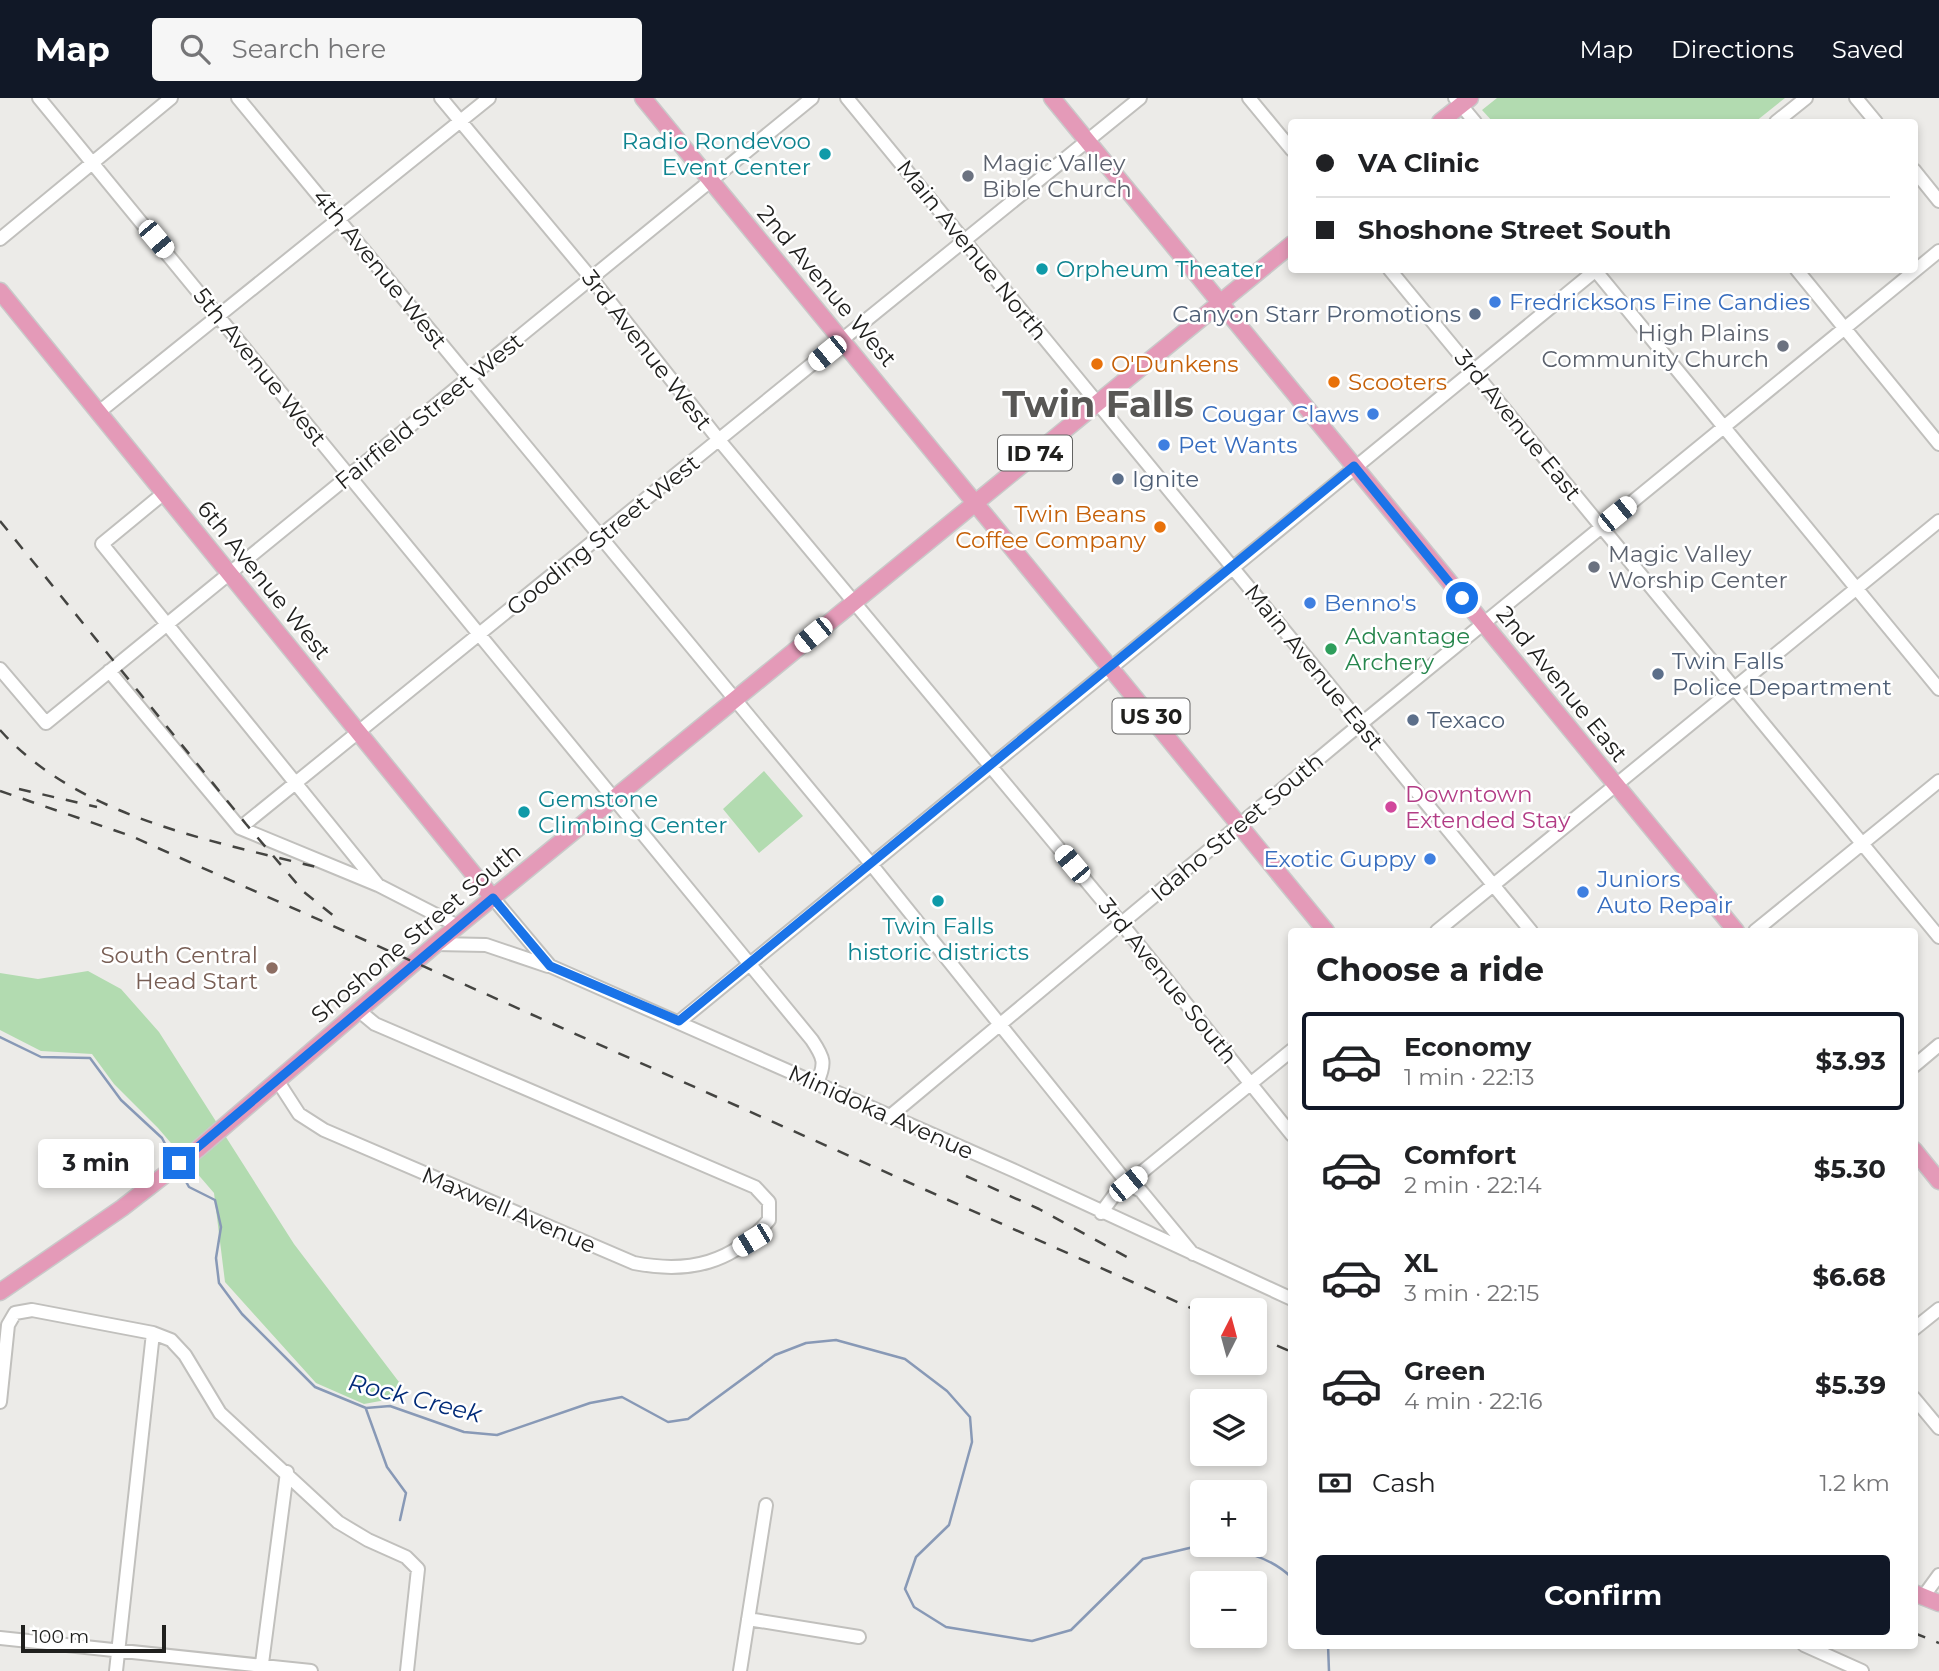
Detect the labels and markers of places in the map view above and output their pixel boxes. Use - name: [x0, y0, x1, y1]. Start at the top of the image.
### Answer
- place label: Radio Rondevoo Event Center: [622, 127, 811, 181]
- marker: Radio Rondevoo Event Center: [817, 146, 833, 162]
- place label: Magic Valley Bible Church: [982, 149, 1132, 203]
- marker: Magic Valley Bible Church: [960, 168, 976, 184]
- place label: Orpheum Theater: [1056, 255, 1263, 283]
- marker: Orpheum Theater: [1034, 261, 1050, 277]
- place label: Fredricksons Fine Candies: [1509, 288, 1810, 316]
- marker: Fredricksons Fine Candies: [1487, 294, 1503, 310]
- place label: Canyon Starr Promotions: [1172, 300, 1461, 328]
- marker: Canyon Starr Promotions: [1467, 306, 1483, 322]
- place label: High Plains Community Church: [1541, 319, 1769, 373]
- marker: High Plains Community Church: [1775, 338, 1791, 354]
- place label: O'Dunkens: [1111, 350, 1238, 378]
- marker: O'Dunkens: [1089, 356, 1105, 372]
- place label: Scooters: [1348, 368, 1447, 396]
- marker: Scooters: [1326, 374, 1342, 390]
- place label: Cougar Claws: [1202, 400, 1359, 428]
- marker: Cougar Claws: [1365, 406, 1381, 422]
- place label: Pet Wants: [1178, 431, 1297, 459]
- marker: Pet Wants: [1156, 437, 1172, 453]
- place label: Ignite: [1132, 465, 1199, 493]
- marker: Ignite: [1110, 471, 1126, 487]
- place label: Twin Beans Coffee Company: [955, 500, 1147, 554]
- marker: Twin Beans Coffee Company: [1152, 519, 1168, 535]
- place label: Magic Valley Worship Center: [1608, 540, 1788, 594]
- marker: Magic Valley Worship Center: [1586, 559, 1602, 575]
- place label: Benno's: [1324, 589, 1416, 617]
- marker: Benno's: [1302, 595, 1318, 611]
- place label: Advantage Archery: [1345, 622, 1470, 676]
- marker: Advantage Archery: [1323, 641, 1339, 657]
- place label: Twin Falls Police Department: [1672, 647, 1892, 701]
- marker: Twin Falls Police Department: [1650, 666, 1666, 682]
- place label: Texaco: [1427, 706, 1505, 734]
- marker: Texaco: [1405, 712, 1421, 728]
- place label: Downtown Extended Stay: [1405, 780, 1571, 834]
- place label: Gemstone Climbing Center: [538, 785, 727, 839]
- marker: Downtown Extended Stay: [1383, 799, 1399, 815]
- marker: Gemstone Climbing Center: [516, 804, 532, 820]
- place label: Exotic Guppy: [1264, 845, 1417, 873]
- marker: Exotic Guppy: [1422, 851, 1438, 867]
- place label: Juniors Auto Repair: [1596, 865, 1733, 919]
- marker: Juniors Auto Repair: [1575, 884, 1591, 900]
- marker: Twin Falls historic districts: [930, 893, 946, 909]
- place label: Twin Falls historic districts: [847, 912, 1029, 966]
- place label: South Central Head Start: [100, 941, 258, 995]
- marker: South Central Head Start: [264, 960, 280, 976]

